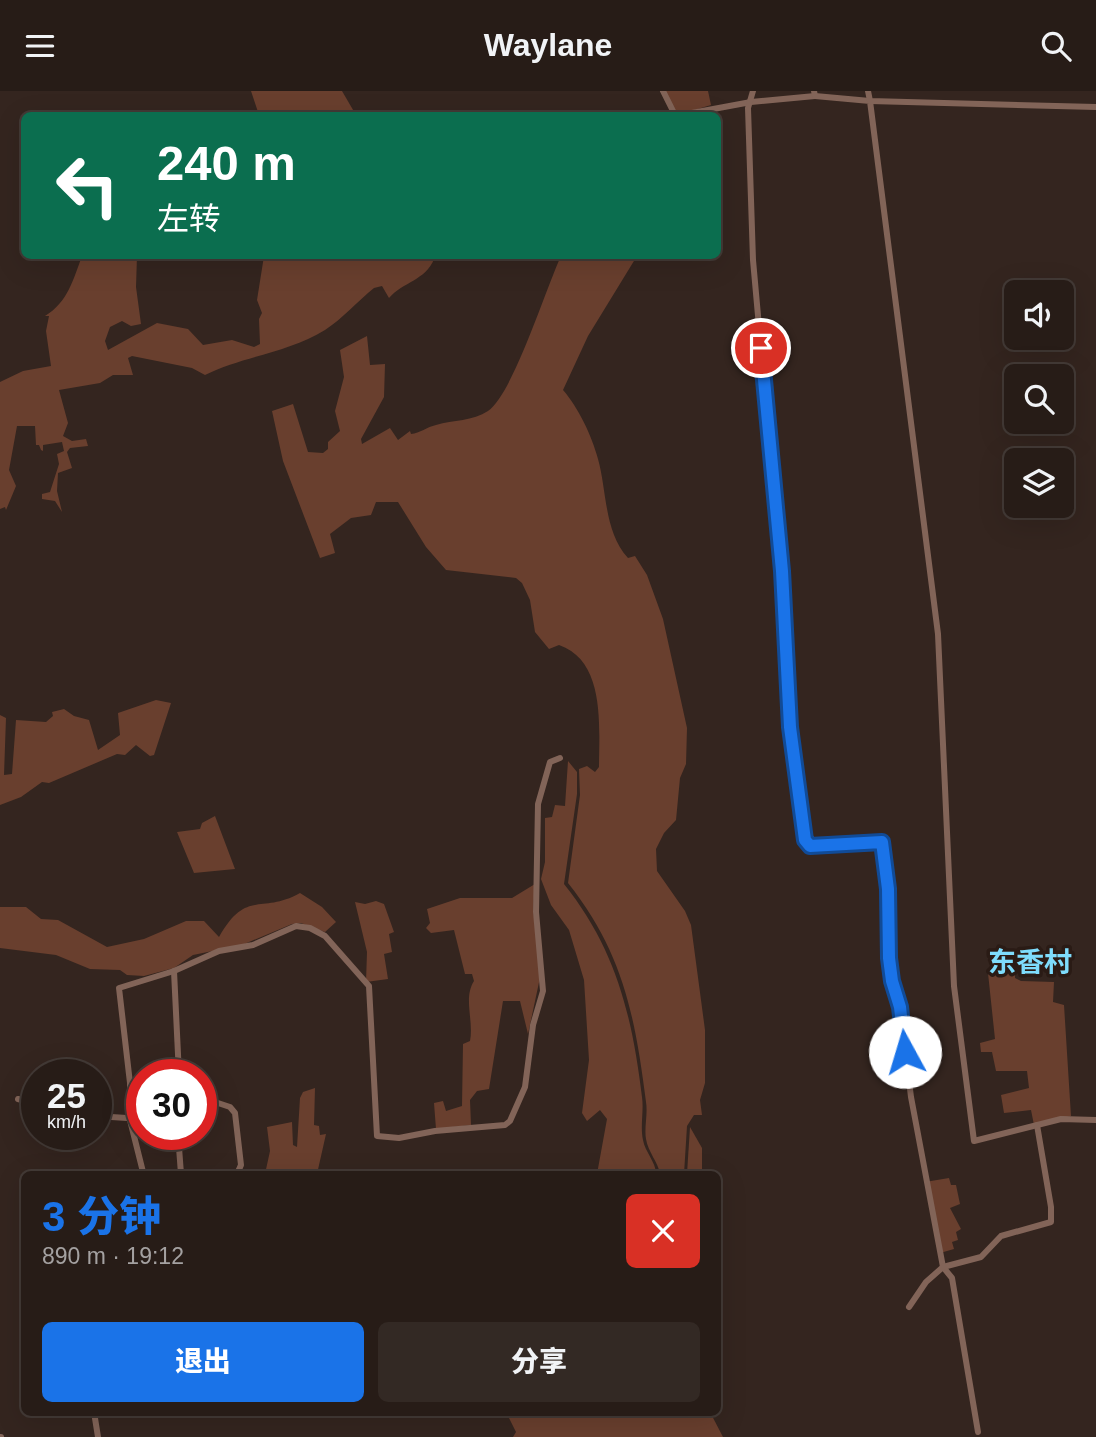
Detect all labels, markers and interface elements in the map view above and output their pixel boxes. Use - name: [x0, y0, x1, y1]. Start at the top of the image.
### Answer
- icon: menu: [21, 27, 59, 65]
- text: Waylane: [484, 27, 612, 63]
- icon: search: [1037, 27, 1075, 65]
- text: 240 m: [157, 136, 296, 190]
- icon: left: [42, 140, 133, 231]
- text: 左转: [157, 201, 221, 237]
- map controls: [1004, 280, 1074, 518]
- button: sound: [1004, 280, 1074, 350]
- pin: [731, 318, 791, 378]
- icon: arrive: [742, 329, 780, 367]
- button: search: [1004, 364, 1074, 434]
- button: layers: [1004, 448, 1074, 518]
- district label: 东香村: [988, 947, 1072, 978]
- position arrow: [868, 1015, 942, 1089]
- speed limit sign: 30: [126, 1059, 217, 1150]
- text: 25: [47, 1076, 86, 1115]
- text: km/h: [47, 1112, 86, 1132]
- text: 3 分钟: [42, 1193, 161, 1240]
- button: close: [626, 1194, 700, 1268]
- text: 890 m · 19:12: [42, 1243, 184, 1269]
- button: 退出: [42, 1322, 364, 1402]
- button: 分享: [378, 1322, 700, 1402]

